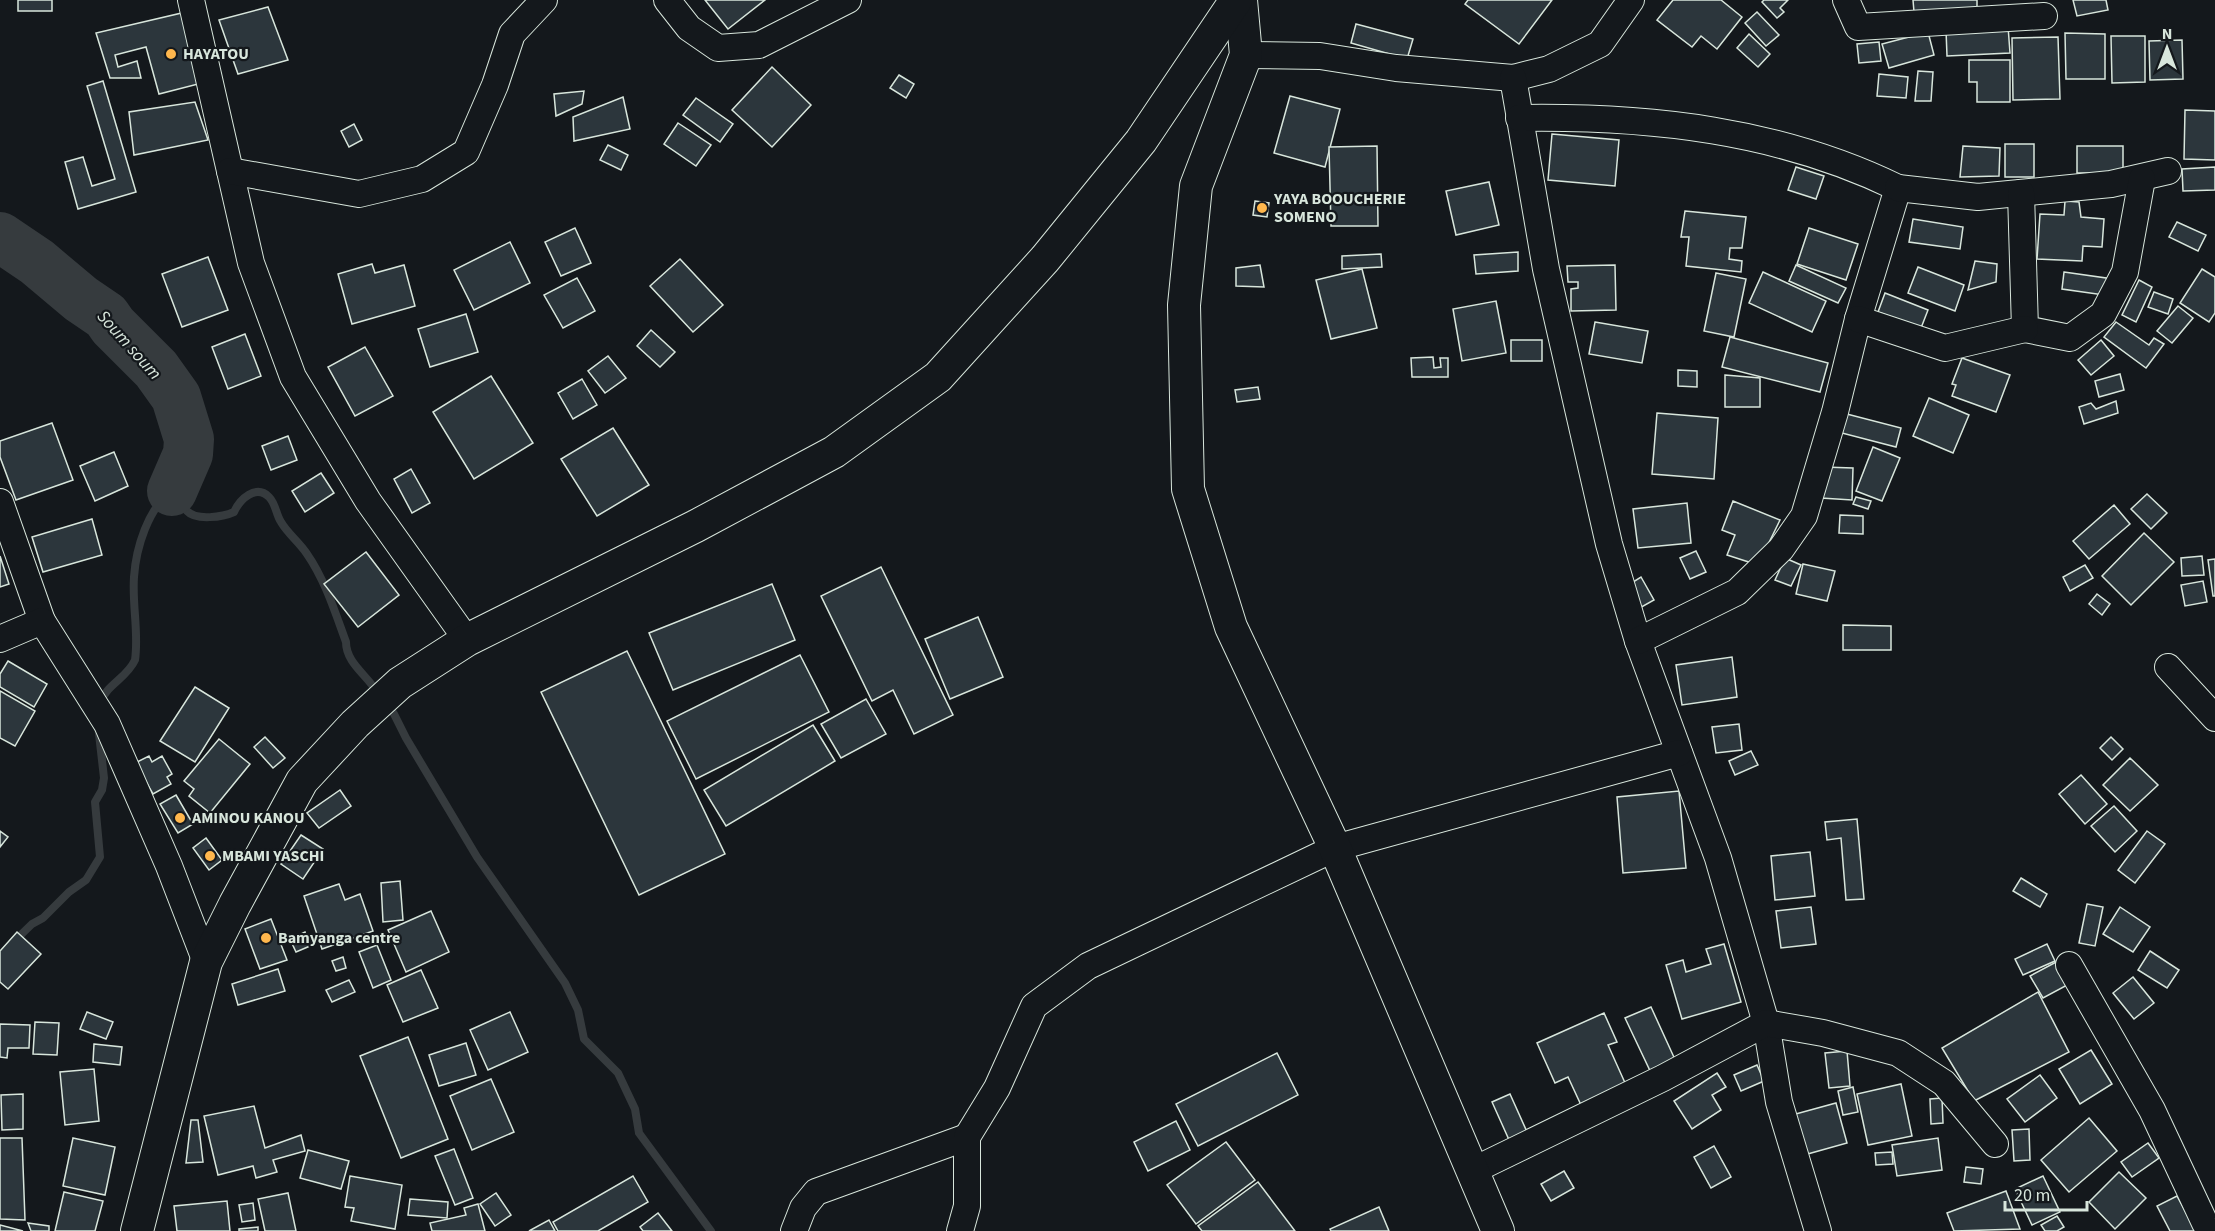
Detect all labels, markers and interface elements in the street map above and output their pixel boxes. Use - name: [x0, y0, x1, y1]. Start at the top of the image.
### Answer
- north arrow: [2137, 18, 2197, 78]
- text: N: [2162, 23, 2172, 45]
- place label: HAYATOU: [183, 43, 249, 65]
- marker: HAYATOU: [164, 47, 178, 61]
- place label: YAYA BOOUCHERIE SOMENO: [1273, 188, 1406, 228]
- marker: YAYA BOOUCHERIE SOMENO: [1255, 201, 1269, 215]
- water label: Soum soum: [91, 305, 167, 385]
- place label: AMINOU KANOU: [191, 807, 305, 829]
- marker: AMINOU KANOU: [173, 811, 187, 825]
- place label: MBAMI YASCHI: [222, 845, 324, 867]
- marker: MBAMI YASCHI: [203, 849, 217, 863]
- place label: Bamyanga centre: [278, 927, 400, 949]
- marker: Bamyanga centre: [259, 931, 273, 945]
- scale bar: [2005, 1174, 2088, 1212]
- text: 20 m: [2014, 1183, 2050, 1208]

